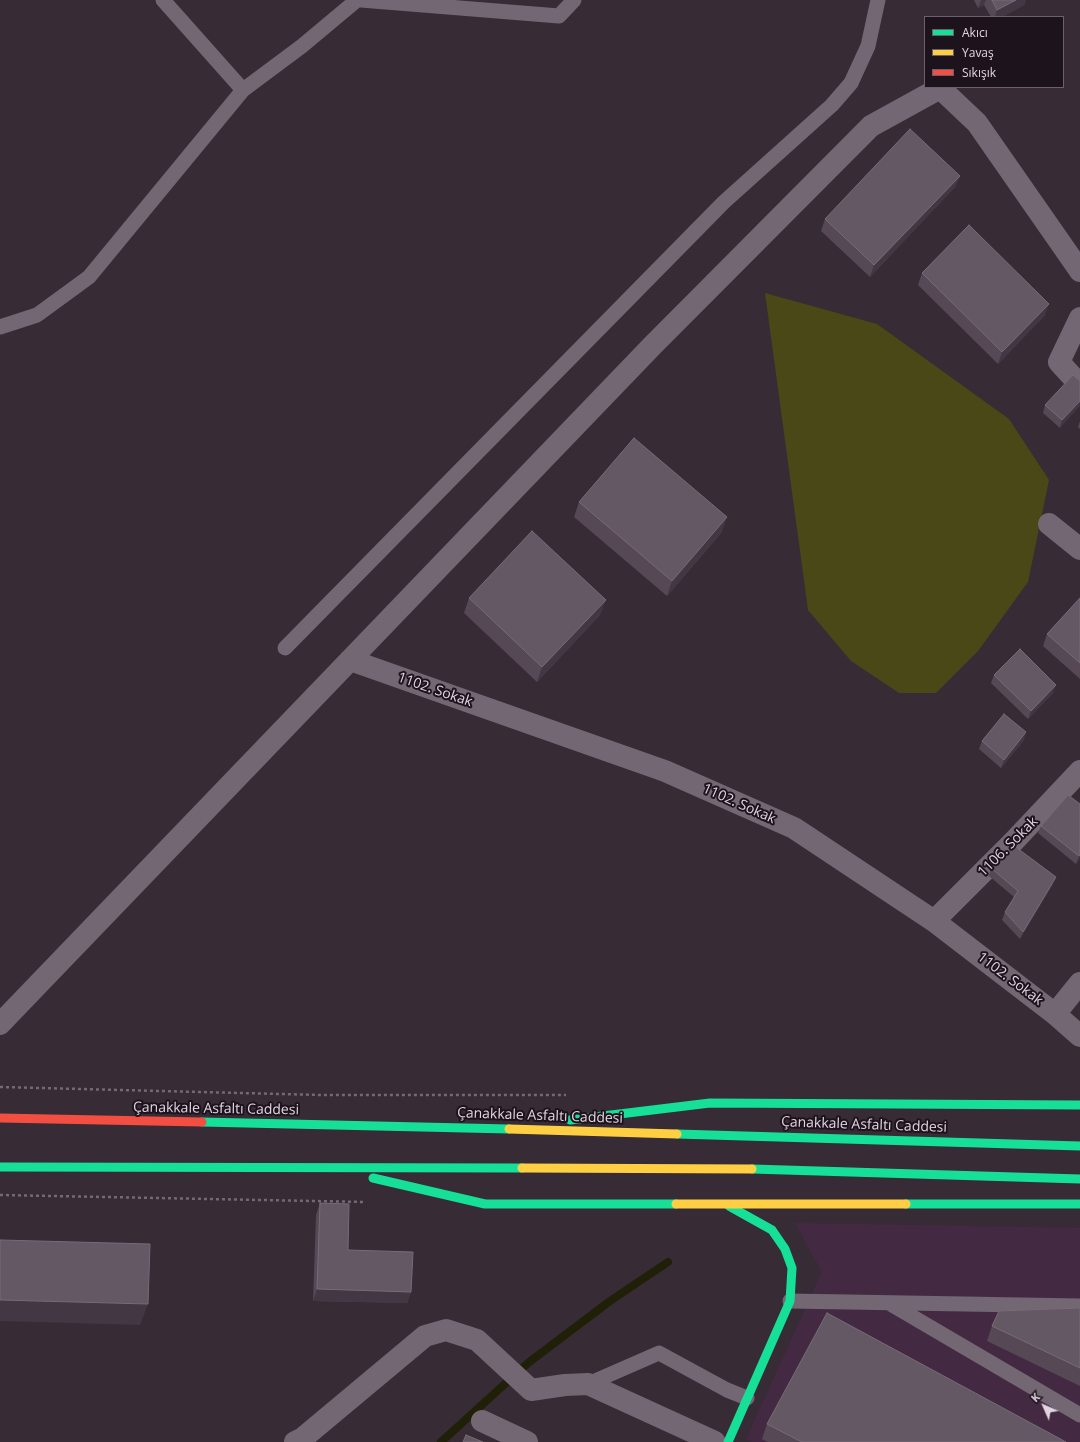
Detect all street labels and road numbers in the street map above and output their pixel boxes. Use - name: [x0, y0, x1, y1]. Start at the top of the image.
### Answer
- street label: 1102. Sokak: [395, 669, 475, 711]
- street label: 1102. Sokak: [700, 780, 778, 828]
- street label: 1106. Sokak: [975, 814, 1041, 880]
- street label: 1102. Sokak: [974, 949, 1046, 1009]
- street label: Çanakkale Asfaltı Caddesi: [133, 1099, 299, 1119]
- street label: Çanakkale Asfaltı Caddesi: [457, 1105, 623, 1127]
- street label: Çanakkale Asfaltı Caddesi: [781, 1114, 947, 1136]

